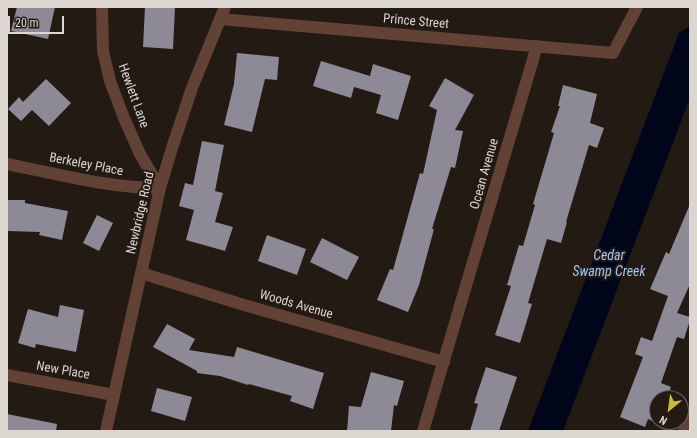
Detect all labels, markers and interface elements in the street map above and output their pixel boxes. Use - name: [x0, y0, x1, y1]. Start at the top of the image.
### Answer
- scale bar: [10, 8, 66, 34]
- street label: Prince Street: [382, 11, 450, 33]
- text: 20 m: [15, 16, 39, 30]
- street label: Hewlett Lane: [114, 62, 152, 130]
- street label: Ocean Avenue: [467, 137, 503, 211]
- street label: Berkeley Place: [48, 150, 124, 180]
- street label: Newbridge Road: [124, 170, 158, 256]
- water label: Cedar Swamp Creek: [572, 248, 646, 280]
- street label: Woods Avenue: [258, 287, 334, 323]
- street label: New Place: [35, 359, 91, 383]
- north arrow: [649, 390, 689, 430]
- text: N: [657, 413, 670, 427]

